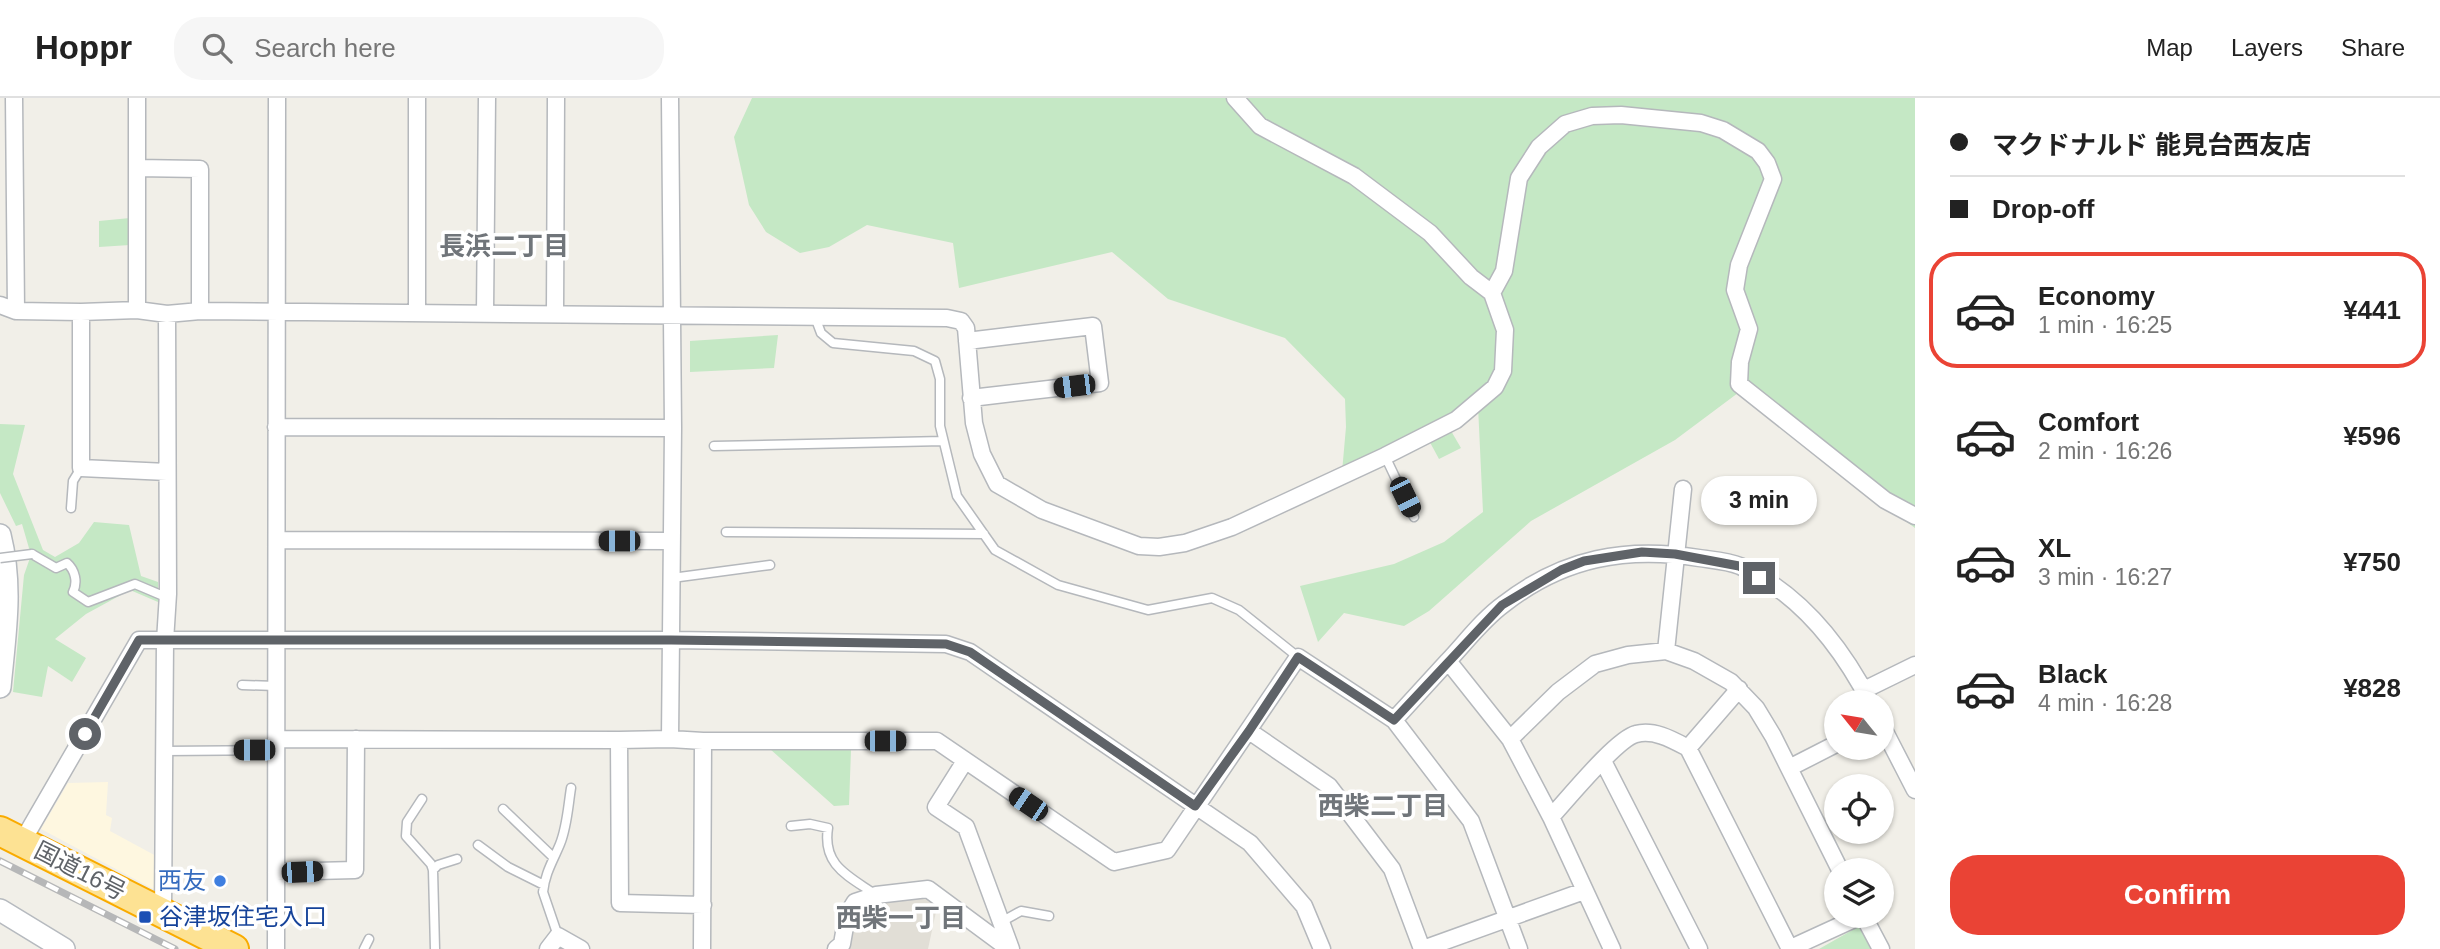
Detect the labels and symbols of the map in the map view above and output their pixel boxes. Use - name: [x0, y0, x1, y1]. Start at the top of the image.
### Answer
- district label: 長浜二丁目: [439, 231, 569, 261]
- car: [1052, 373, 1097, 399]
- car: [1387, 474, 1424, 520]
- callout: 3 min: [1701, 476, 1817, 526]
- car: [599, 531, 641, 552]
- route end: [1743, 562, 1775, 594]
- north arrow: [1824, 690, 1894, 760]
- route start: [69, 718, 101, 750]
- car: [865, 731, 907, 752]
- car: [234, 740, 276, 761]
- car: [1005, 784, 1052, 824]
- district label: 西柴二丁目: [1318, 791, 1448, 821]
- street label: 国道16号: [30, 836, 130, 905]
- car: [281, 861, 324, 883]
- place label: 西友: [158, 867, 206, 894]
- marker: 西友: [212, 873, 228, 889]
- place label: 谷津坂住宅入口: [159, 903, 327, 930]
- district label: 西柴一丁目: [836, 903, 966, 933]
- marker: 谷津坂住宅入口: [137, 909, 153, 925]

